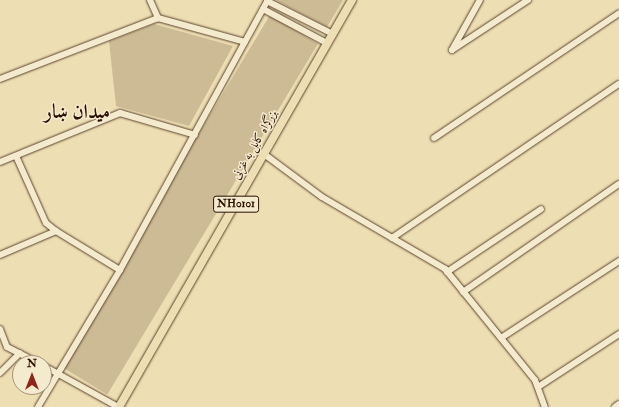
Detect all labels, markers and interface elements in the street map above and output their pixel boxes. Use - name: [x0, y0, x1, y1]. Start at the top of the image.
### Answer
- district label: میدان ښار: [44, 99, 110, 123]
- street label: بزرگراه کابل به غزنی: [229, 108, 281, 182]
- road number: NH0101: [213, 195, 259, 213]
- north arrow: [12, 355, 52, 395]
- text: N: [27, 357, 37, 370]

